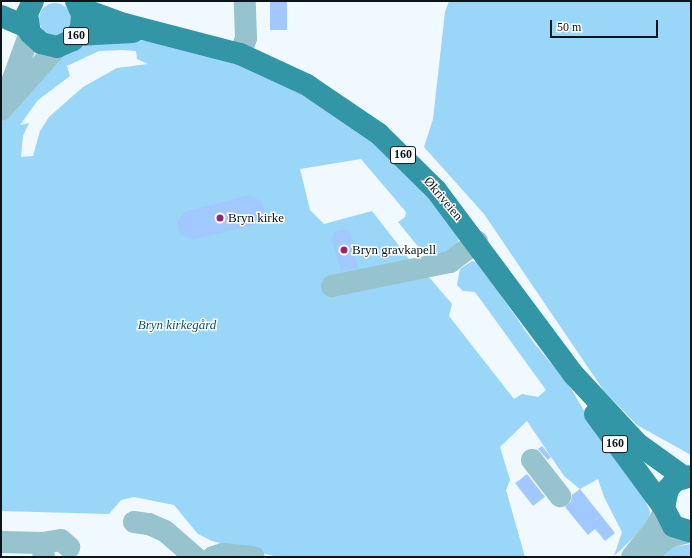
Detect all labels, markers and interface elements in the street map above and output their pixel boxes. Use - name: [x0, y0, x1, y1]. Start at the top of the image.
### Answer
- scale bar: [552, 12, 660, 38]
- text: 50 m: [557, 20, 581, 34]
- road number: 160: [63, 26, 89, 46]
- road number: 160: [390, 145, 416, 165]
- street label: Økriveien: [420, 174, 466, 224]
- place label: Bryn kirke: [228, 210, 284, 226]
- marker: Bryn kirke: [215, 213, 225, 223]
- place label: Bryn gravkapell: [352, 242, 436, 258]
- marker: Bryn gravkapell: [339, 245, 349, 255]
- park label: Bryn kirkegård: [138, 317, 216, 333]
- road number: 160: [602, 434, 628, 454]

